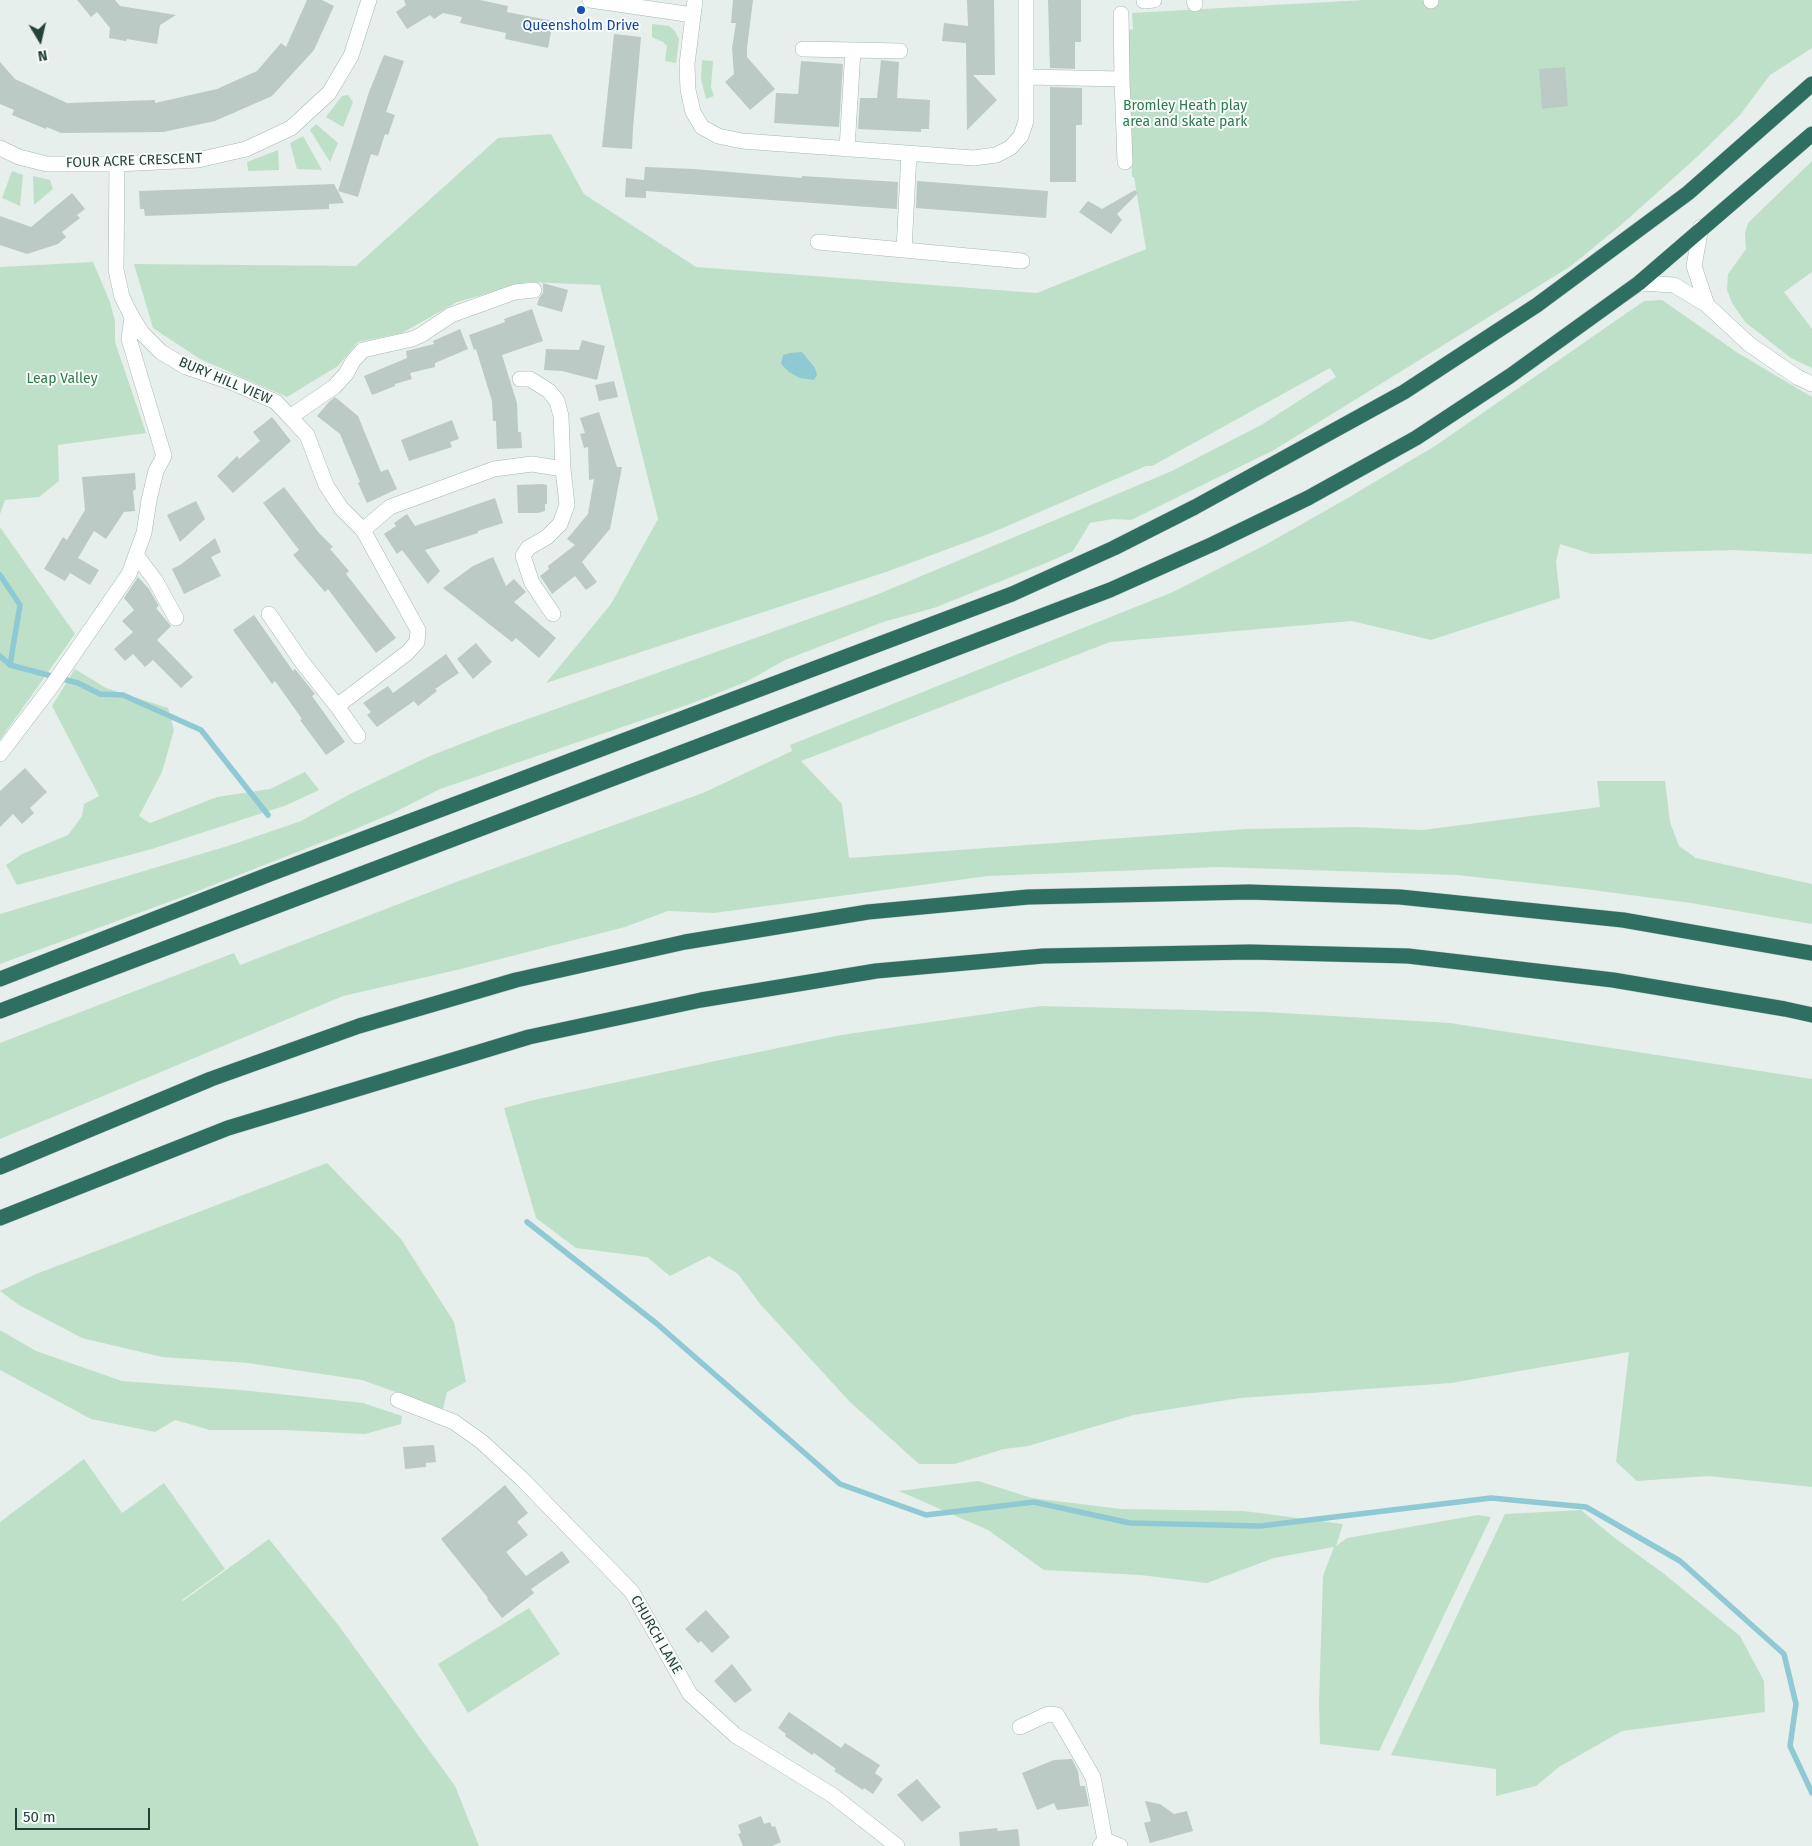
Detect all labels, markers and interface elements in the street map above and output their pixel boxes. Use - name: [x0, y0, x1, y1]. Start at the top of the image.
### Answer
- marker: Queensholm Drive: [575, 4, 587, 16]
- north arrow: [15, 15, 65, 65]
- place label: Queensholm Drive: [523, 18, 639, 34]
- text: N: [37, 46, 48, 64]
- park label: Bromley Heath play area and skate park: [1123, 98, 1247, 130]
- street label: FOUR ACRE CRESCENT: [65, 150, 203, 172]
- street label: BURY HILL VIEW: [176, 354, 274, 408]
- park label: Leap Valley: [26, 371, 98, 387]
- street label: CHURCH LANE: [627, 1593, 685, 1677]
- scale bar: [18, 1798, 152, 1830]
- text: 50 m: [23, 1808, 56, 1826]

